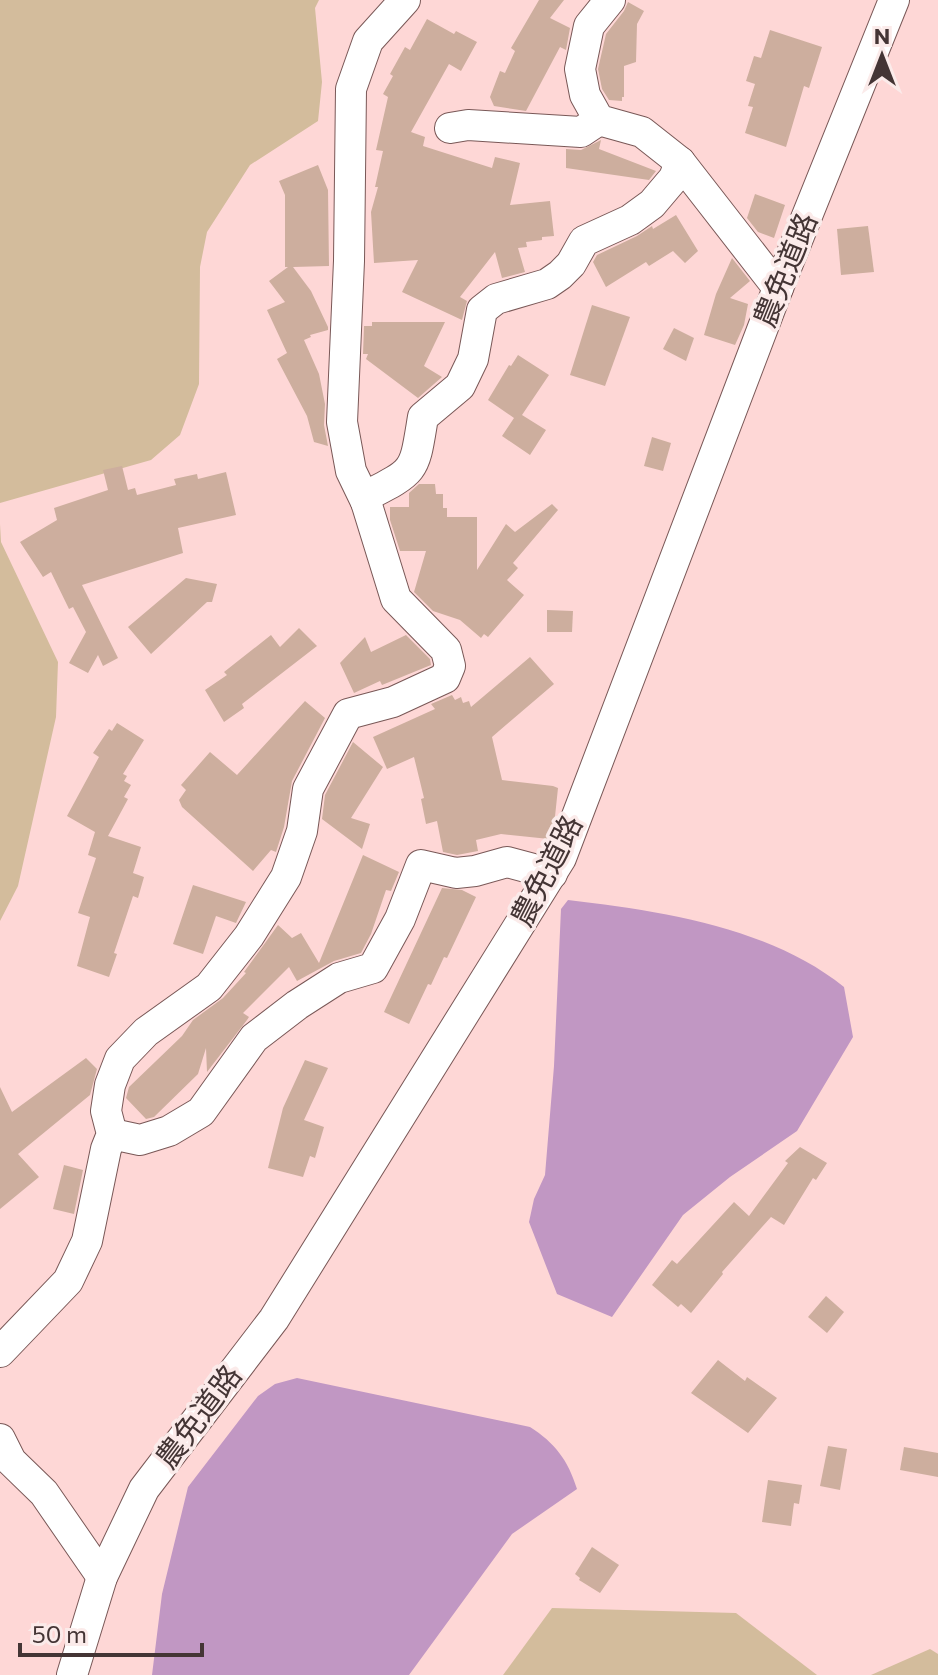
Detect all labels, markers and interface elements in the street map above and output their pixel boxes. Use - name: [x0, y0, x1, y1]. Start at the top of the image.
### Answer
- north arrow: [842, 16, 922, 96]
- text: N: [874, 22, 890, 49]
- street label: 農免道路: [744, 207, 823, 332]
- street label: 農免道路: [501, 808, 588, 932]
- street label: 農免道路: [146, 1356, 248, 1475]
- scale bar: [20, 1607, 202, 1657]
- text: 50 m: [32, 1619, 87, 1648]

